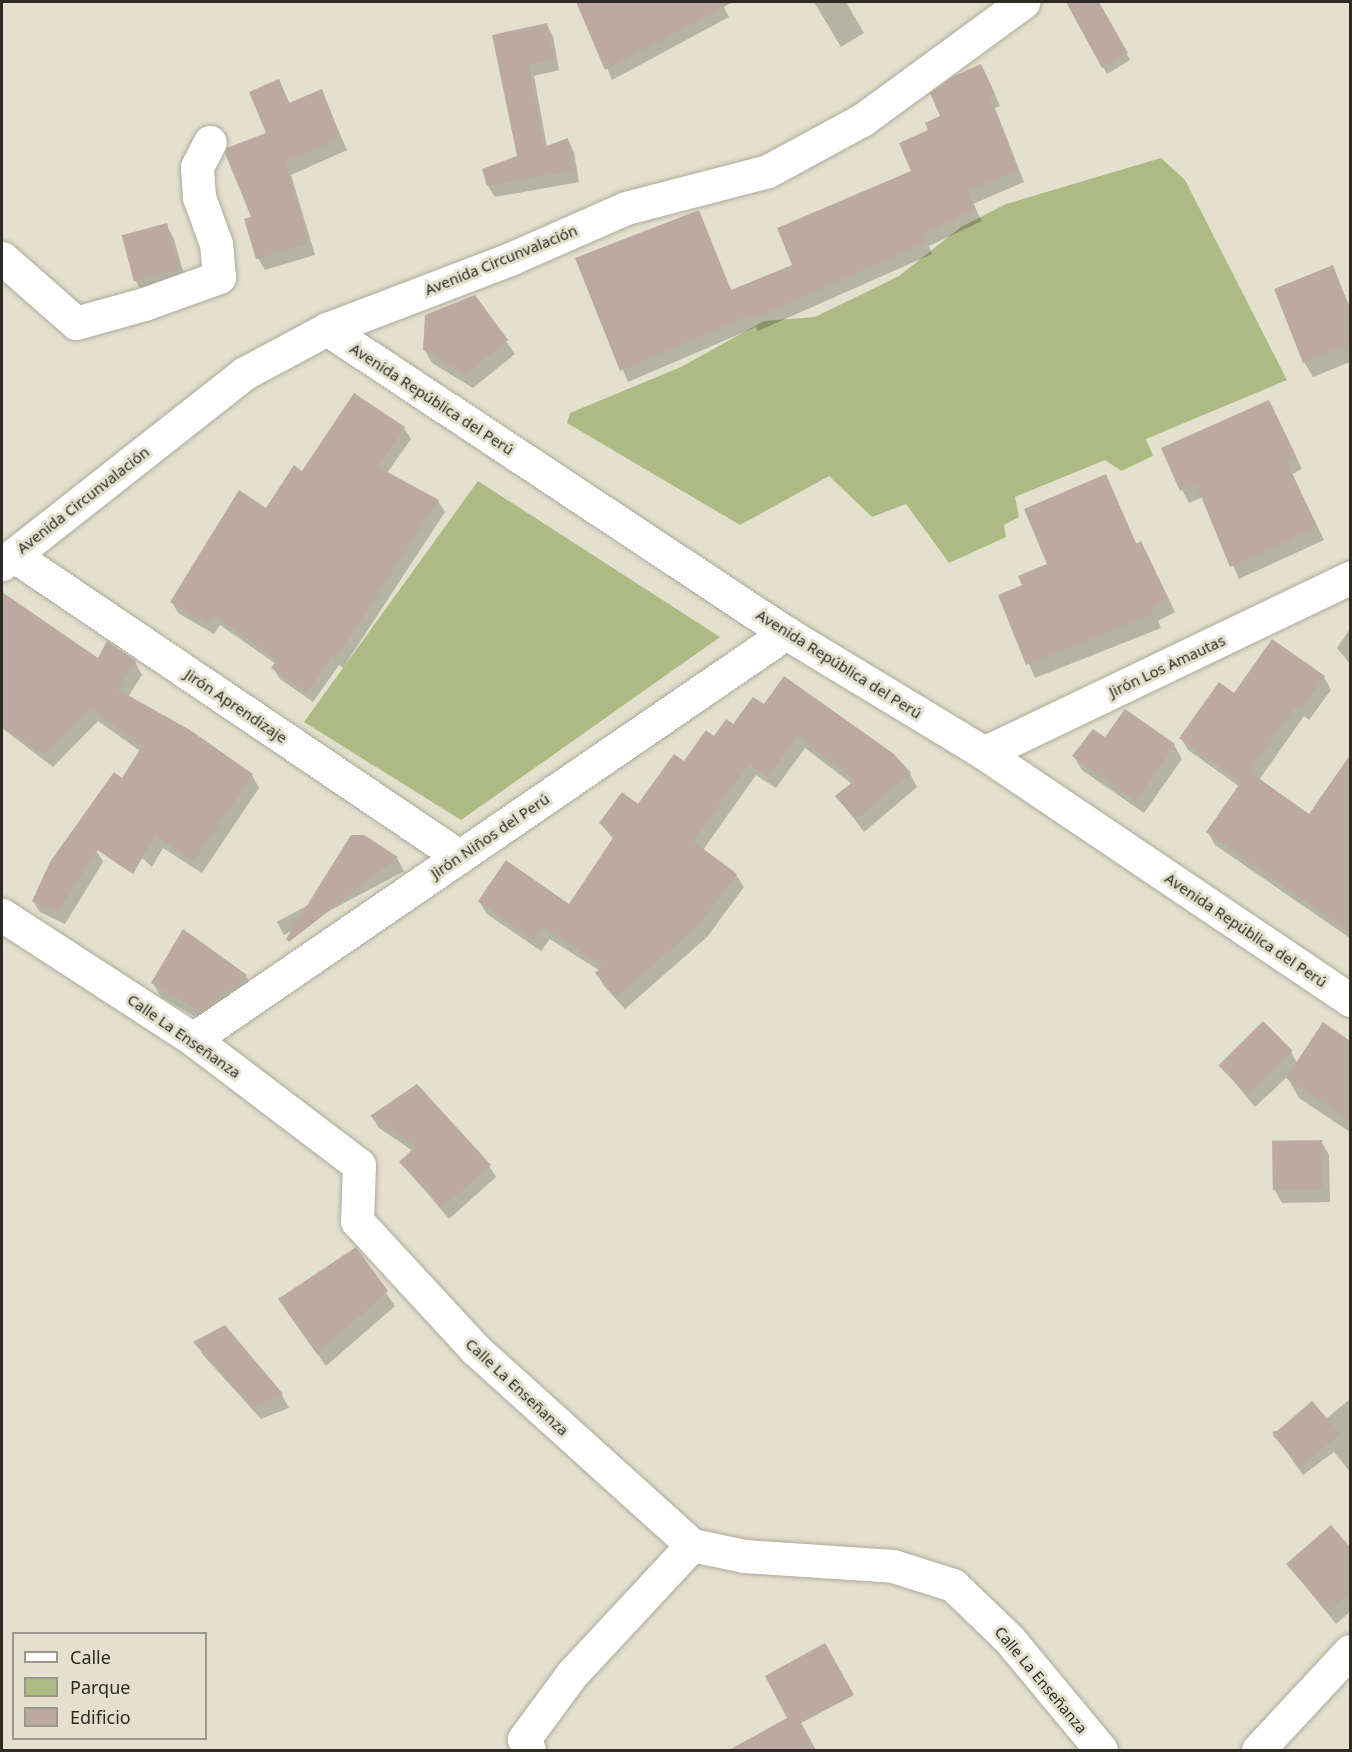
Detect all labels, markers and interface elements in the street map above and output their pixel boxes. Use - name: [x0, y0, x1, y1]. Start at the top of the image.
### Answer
- street label: Avenida Circunvalación: [422, 221, 580, 299]
- street label: Avenida República del Perú: [347, 339, 517, 459]
- street label: Avenida Circunvalación: [13, 443, 153, 557]
- street label: Avenida República del Perú: [753, 606, 925, 722]
- street label: Jirón Los Amautas: [1106, 631, 1228, 701]
- street label: Jirón Aprendizaje: [181, 665, 291, 747]
- street label: Jirón Niños del Perú: [427, 790, 553, 882]
- street label: Avenida República del Perú: [1162, 869, 1330, 991]
- street label: Calle La Enseñanza: [124, 990, 244, 1082]
- street label: Calle La Enseñanza: [462, 1335, 572, 1439]
- street label: Calle La Enseñanza: [991, 1623, 1091, 1737]
- legend: [12, 1632, 207, 1740]
- text: Calle: [70, 1645, 111, 1669]
- text: Parque: [70, 1675, 130, 1699]
- text: Edificio: [70, 1705, 131, 1729]

